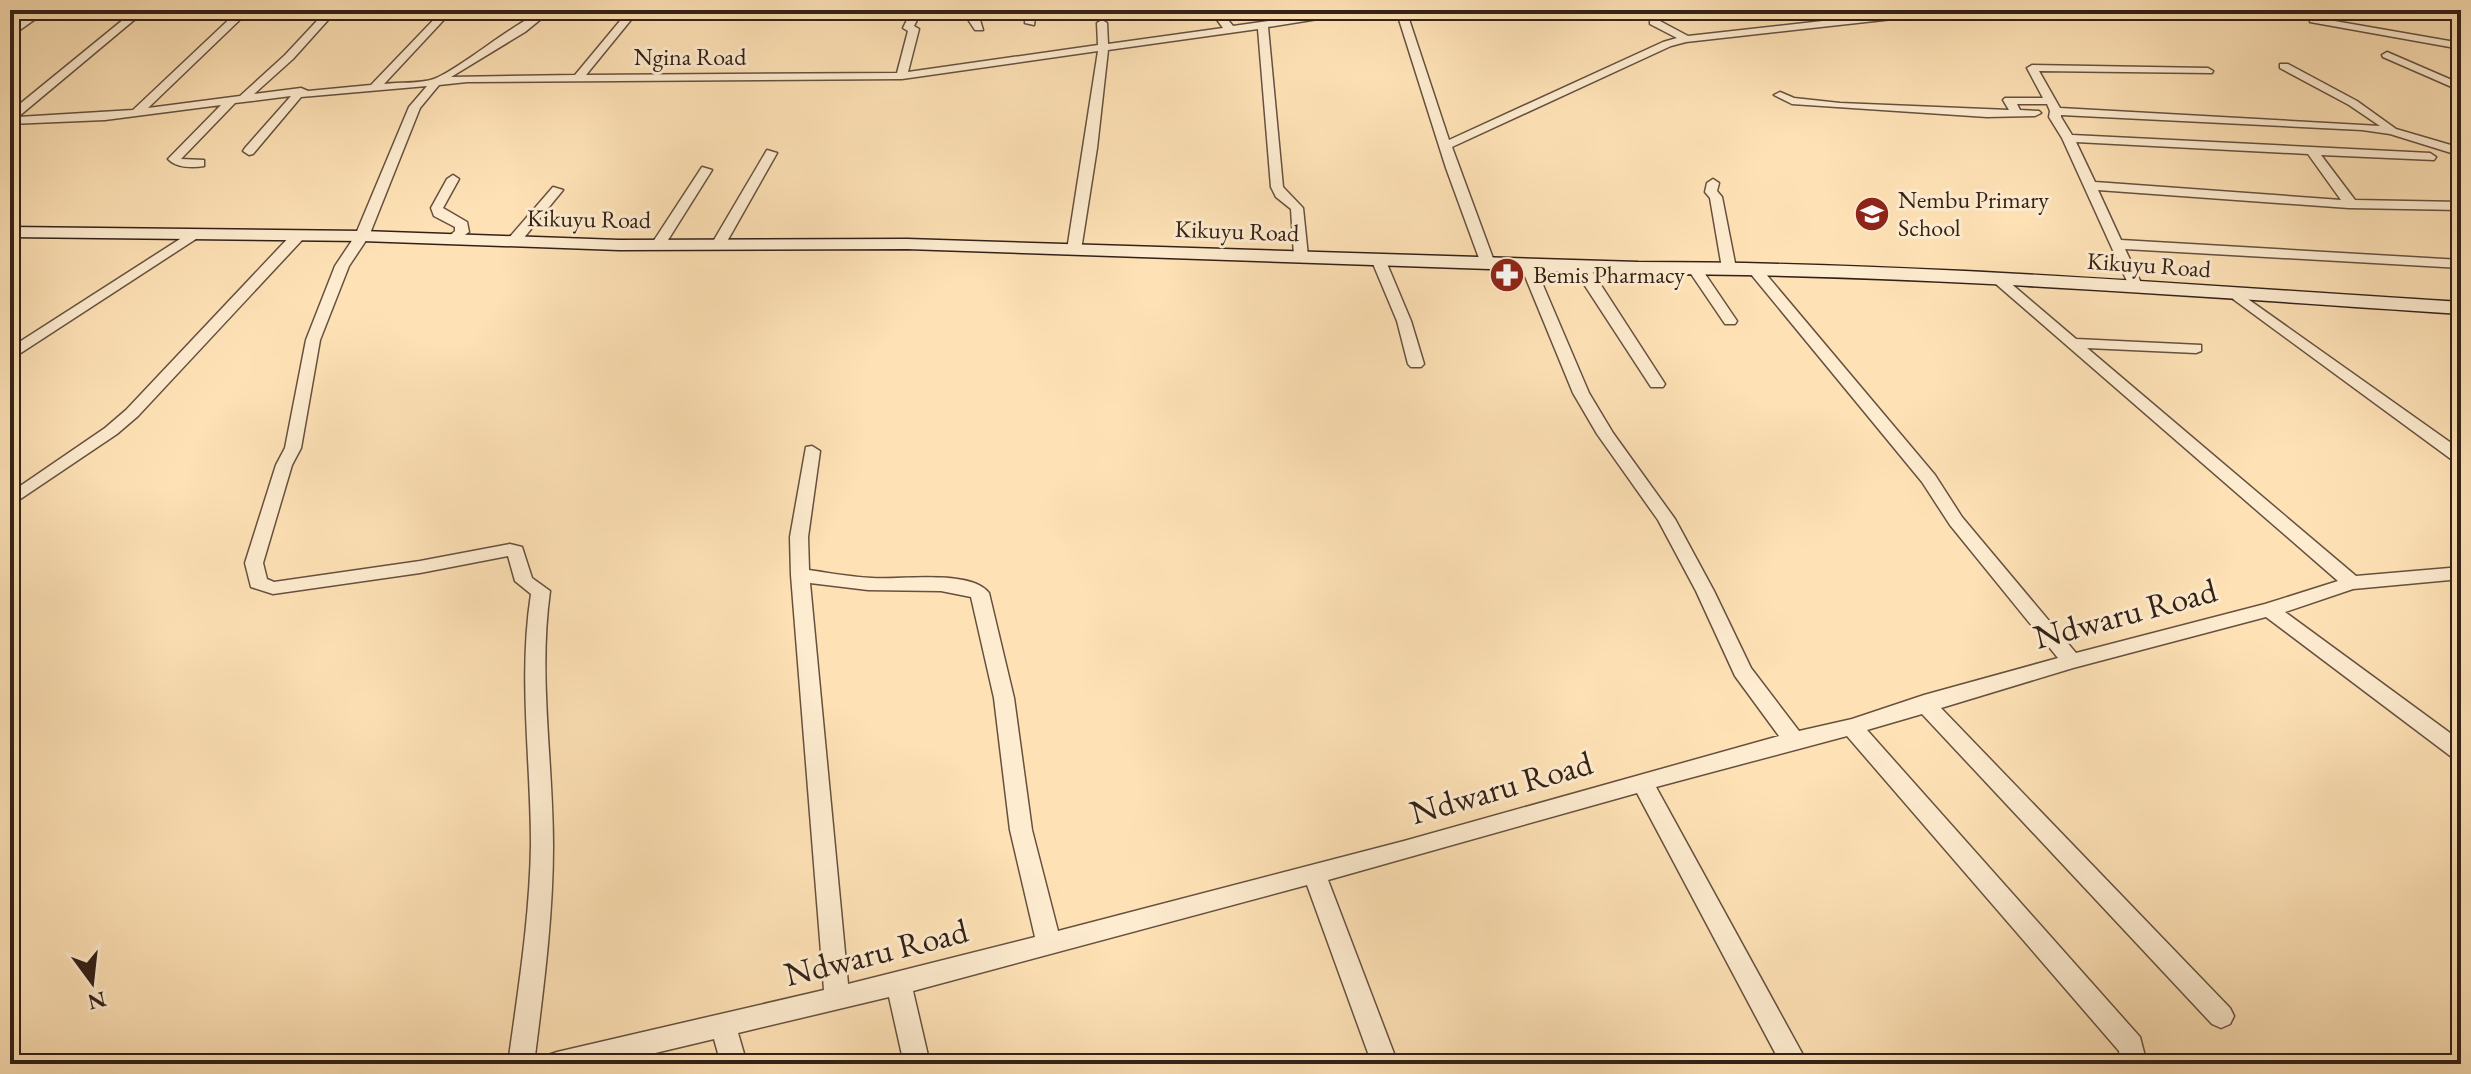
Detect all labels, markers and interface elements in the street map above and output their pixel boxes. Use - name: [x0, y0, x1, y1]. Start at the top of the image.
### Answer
- street label: Ngina Road: [634, 41, 747, 72]
- place label: Nembu Primary School: [1898, 184, 2049, 243]
- school or university icon: Nembu Primary School: [1853, 195, 1891, 233]
- street label: Kikuyu Road: [527, 202, 652, 235]
- street label: Kikuyu Road: [1174, 213, 1301, 248]
- street label: Kikuyu Road: [2086, 245, 2213, 284]
- pharmacy icon: Bemis Pharmacy: [1488, 256, 1526, 294]
- place label: Bemis Pharmacy: [1533, 259, 1685, 290]
- street label: Ndwaru Road: [2029, 567, 2222, 659]
- street label: Ndwaru Road: [1405, 740, 1598, 834]
- street label: Ndwaru Road: [780, 908, 973, 996]
- north arrow: [52, 942, 132, 1022]
- text: N: [85, 985, 109, 1017]

